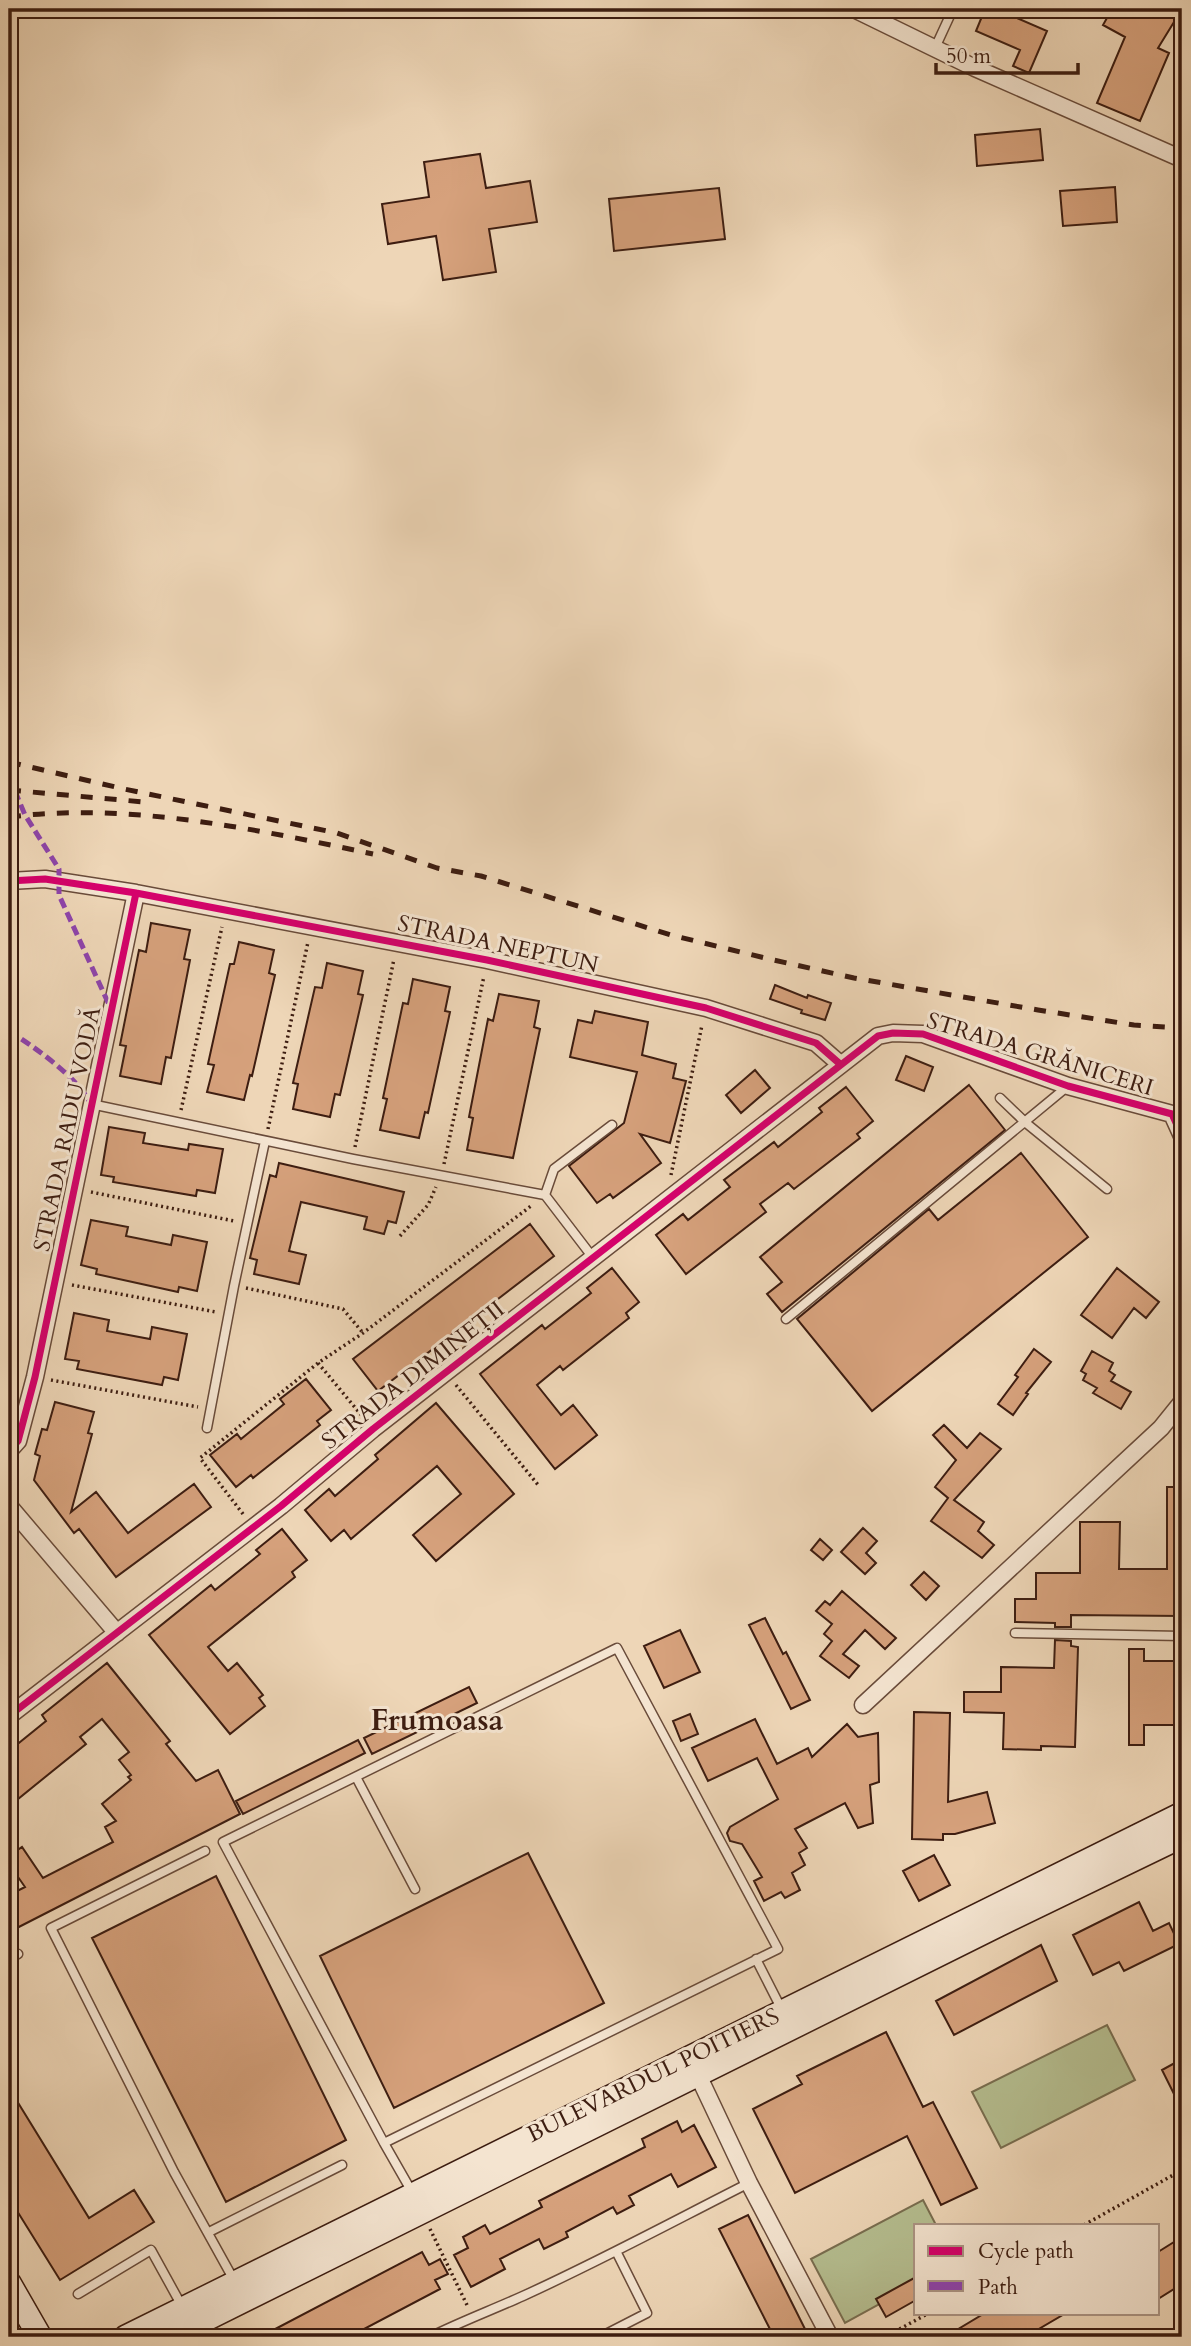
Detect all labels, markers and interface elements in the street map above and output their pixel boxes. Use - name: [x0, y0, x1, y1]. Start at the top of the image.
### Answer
- scale bar: [936, 32, 1077, 76]
- text: 50 m: [946, 42, 991, 71]
- street label: STRADA NEPTUN: [395, 908, 602, 981]
- street label: STRADA RADU VODĂ: [26, 1003, 108, 1254]
- street label: STRADA GRĂNICERI: [923, 1005, 1157, 1103]
- street label: STRADA DIMINEȚII: [315, 1294, 511, 1456]
- district label: Frumoasa: [371, 1700, 504, 1741]
- street label: BULEVARDUL POITIERS: [522, 2000, 784, 2150]
- legend: [914, 2224, 1160, 2314]
- text: Cycle path: [978, 2237, 1074, 2266]
- text: Path: [978, 2273, 1018, 2302]

